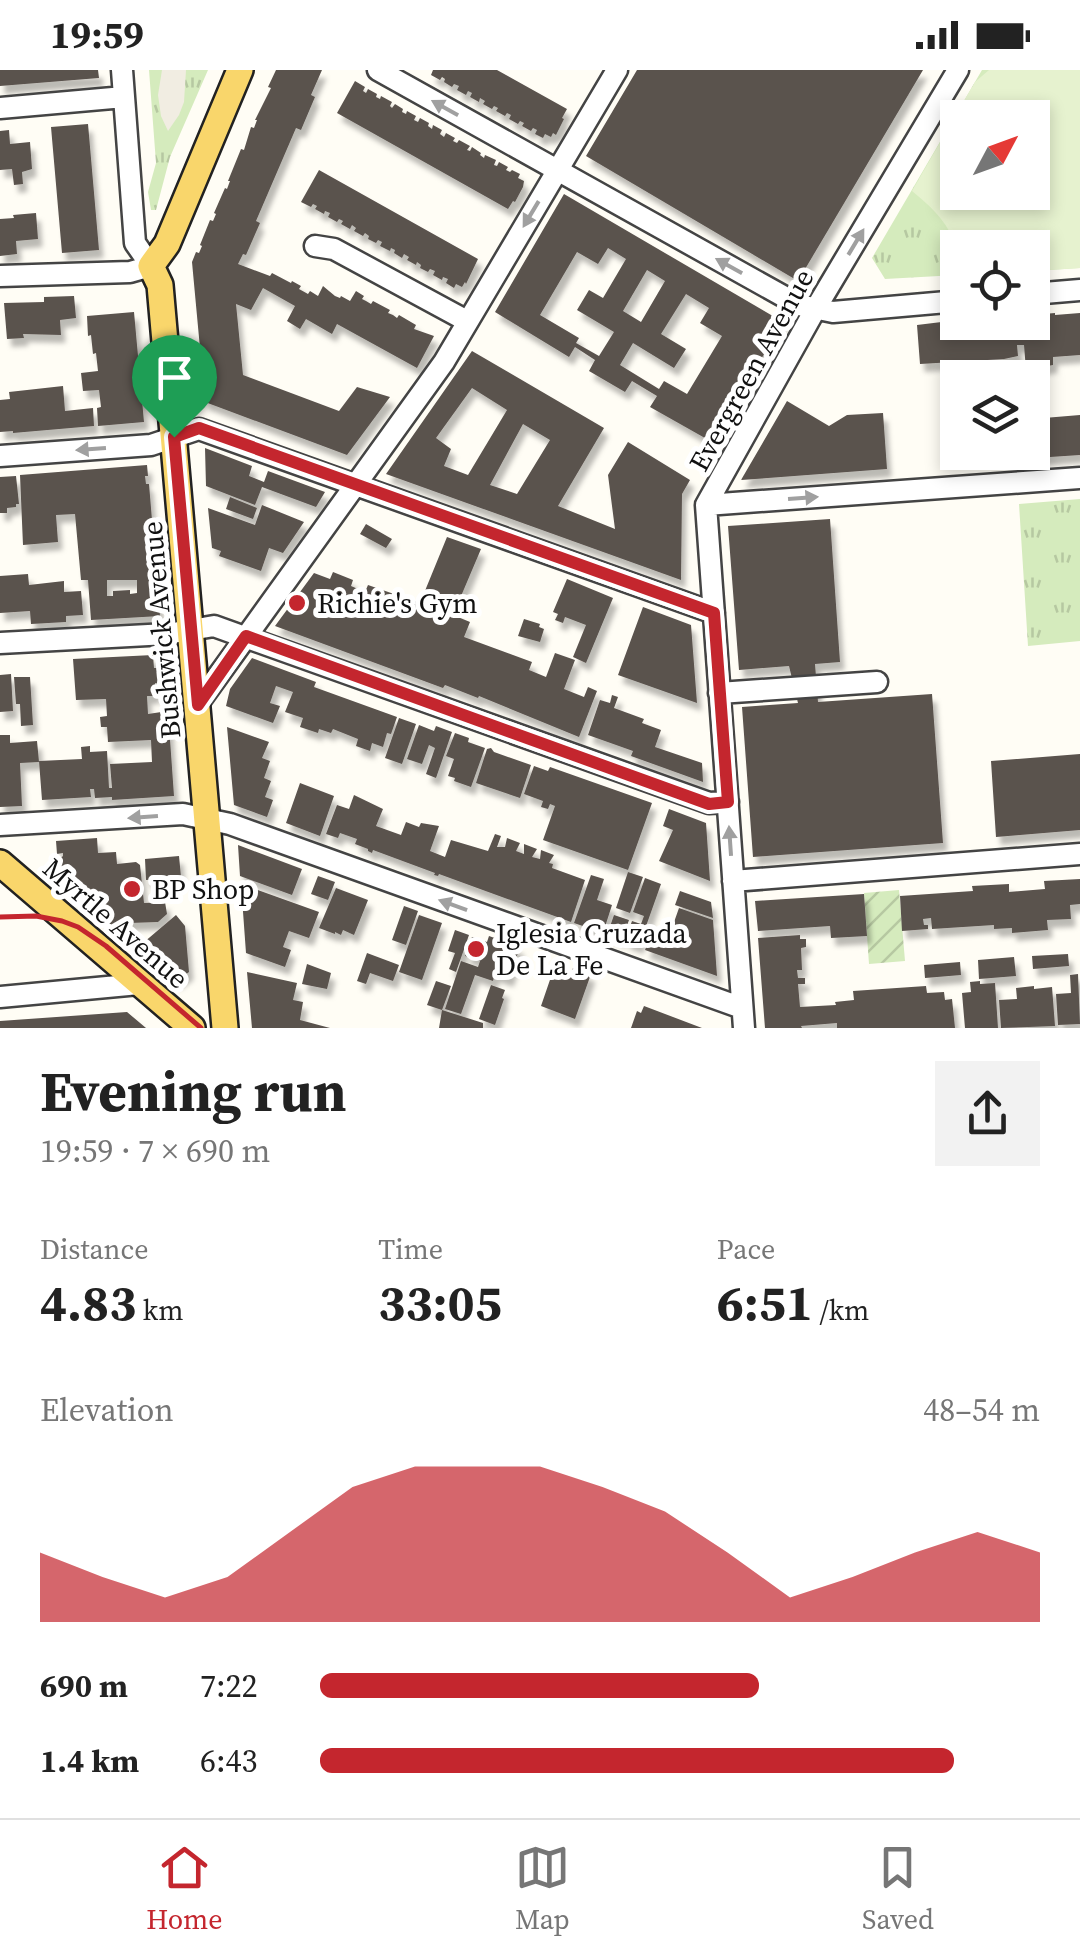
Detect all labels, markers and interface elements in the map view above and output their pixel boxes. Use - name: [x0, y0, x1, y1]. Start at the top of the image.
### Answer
- text: 19:59: [50, 9, 144, 61]
- one-way arrow: [431, 99, 460, 116]
- north arrow: [940, 100, 1050, 210]
- map controls: [940, 100, 1050, 470]
- one-way arrow: [523, 200, 540, 228]
- one-way arrow: [847, 228, 864, 256]
- button: locate: [940, 230, 1050, 340]
- one-way arrow: [715, 258, 743, 276]
- street label: Evergreen Avenue: [680, 262, 822, 478]
- pin: [132, 335, 217, 438]
- icon: arrive: [147, 350, 202, 405]
- button: layers: [940, 360, 1050, 470]
- one-way arrow: [75, 442, 107, 458]
- one-way arrow: [788, 490, 820, 506]
- street label: Bushwick Avenue: [133, 520, 189, 740]
- place label: Richie's Gym: [317, 584, 477, 622]
- marker: Richie's Gym: [286, 592, 308, 614]
- one-way arrow: [127, 809, 159, 825]
- one-way arrow: [722, 825, 738, 857]
- street label: Myrtle Avenue: [35, 849, 197, 997]
- place label: BP Shop: [152, 870, 254, 908]
- marker: BP Shop: [121, 878, 143, 900]
- one-way arrow: [438, 896, 468, 911]
- place label: Iglesia Cruzada De La Fe: [496, 914, 687, 984]
- marker: Iglesia Cruzada De La Fe: [465, 938, 487, 960]
- text: Evening run: [40, 1054, 347, 1129]
- button: share: [935, 1061, 1040, 1166]
- text: 19:59 · 7 × 690 m: [40, 1129, 270, 1173]
- text: Distance: [40, 1230, 149, 1268]
- text: Time: [378, 1230, 443, 1268]
- text: Pace: [717, 1230, 775, 1268]
- text: 4.83: [40, 1268, 136, 1337]
- text: 33:05: [378, 1268, 502, 1337]
- text: 6:51: [717, 1268, 813, 1337]
- text: km: [136, 1291, 183, 1329]
- text: /km: [813, 1291, 869, 1329]
- text: Elevation: [40, 1388, 174, 1432]
- text: 48–54 m: [923, 1388, 1040, 1432]
- text: 690 m: [40, 1664, 128, 1708]
- text: 7:22: [200, 1664, 258, 1708]
- text: 1.4 km: [40, 1739, 139, 1783]
- text: 6:43: [200, 1739, 258, 1783]
- tab: Home: [146, 1840, 223, 1938]
- tab: Map: [515, 1840, 570, 1938]
- tab: Saved: [862, 1840, 934, 1938]

